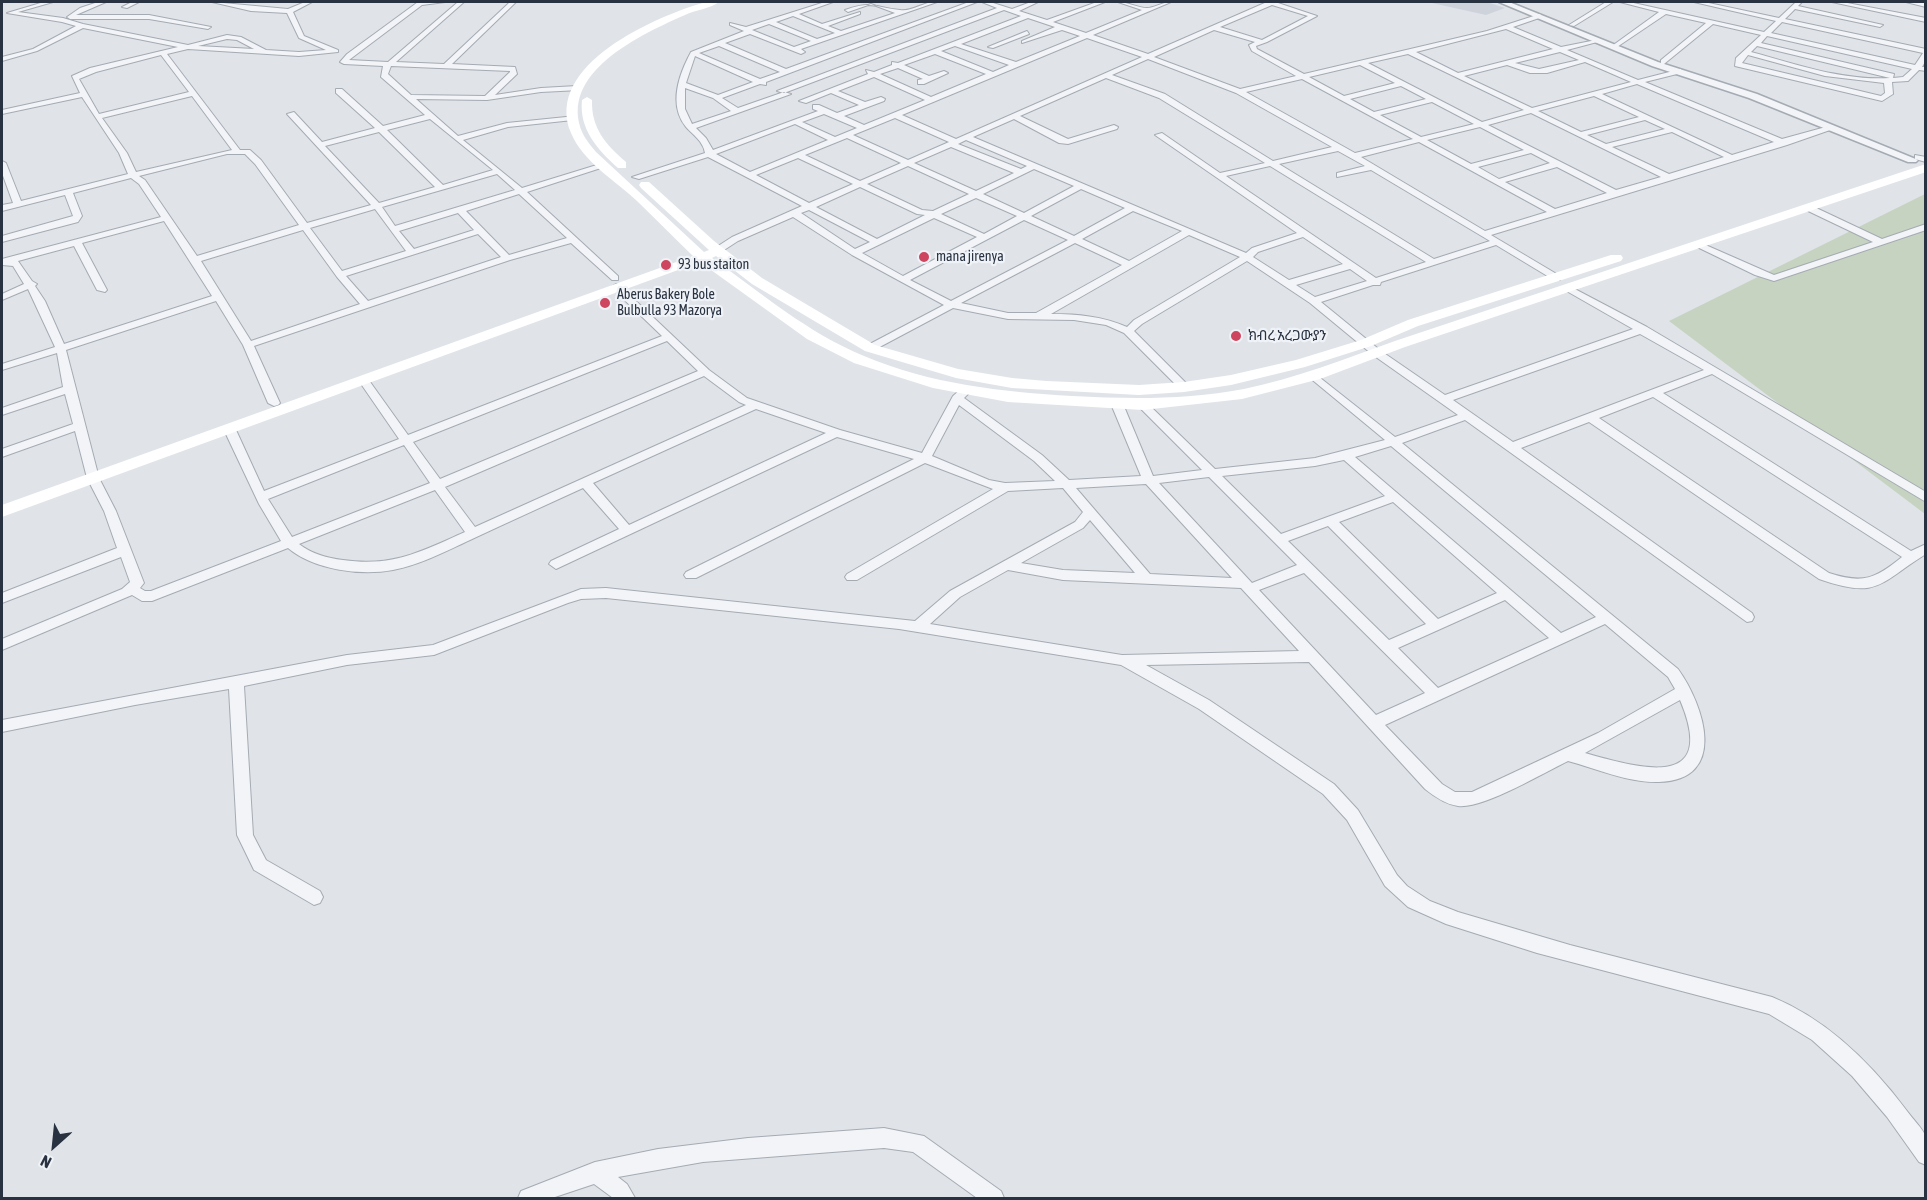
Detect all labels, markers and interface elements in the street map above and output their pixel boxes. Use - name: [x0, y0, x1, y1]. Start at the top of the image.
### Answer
- place label: mana jirenya: [936, 249, 1004, 265]
- marker: mana jirenya: [917, 250, 931, 264]
- place label: 93 bus staiton: [678, 257, 749, 273]
- marker: 93 bus staiton: [659, 258, 673, 272]
- place label: Aberus Bakery Bole Bulbulla 93 Mazorya: [617, 287, 722, 320]
- marker: Aberus Bakery Bole Bulbulla 93 Mazorya: [598, 296, 612, 310]
- place label: ክብረ አረጋውያን: [1248, 328, 1326, 344]
- marker: ክብረ አረጋውያን: [1229, 329, 1243, 343]
- north arrow: [24, 1116, 84, 1176]
- text: N: [38, 1152, 54, 1172]

